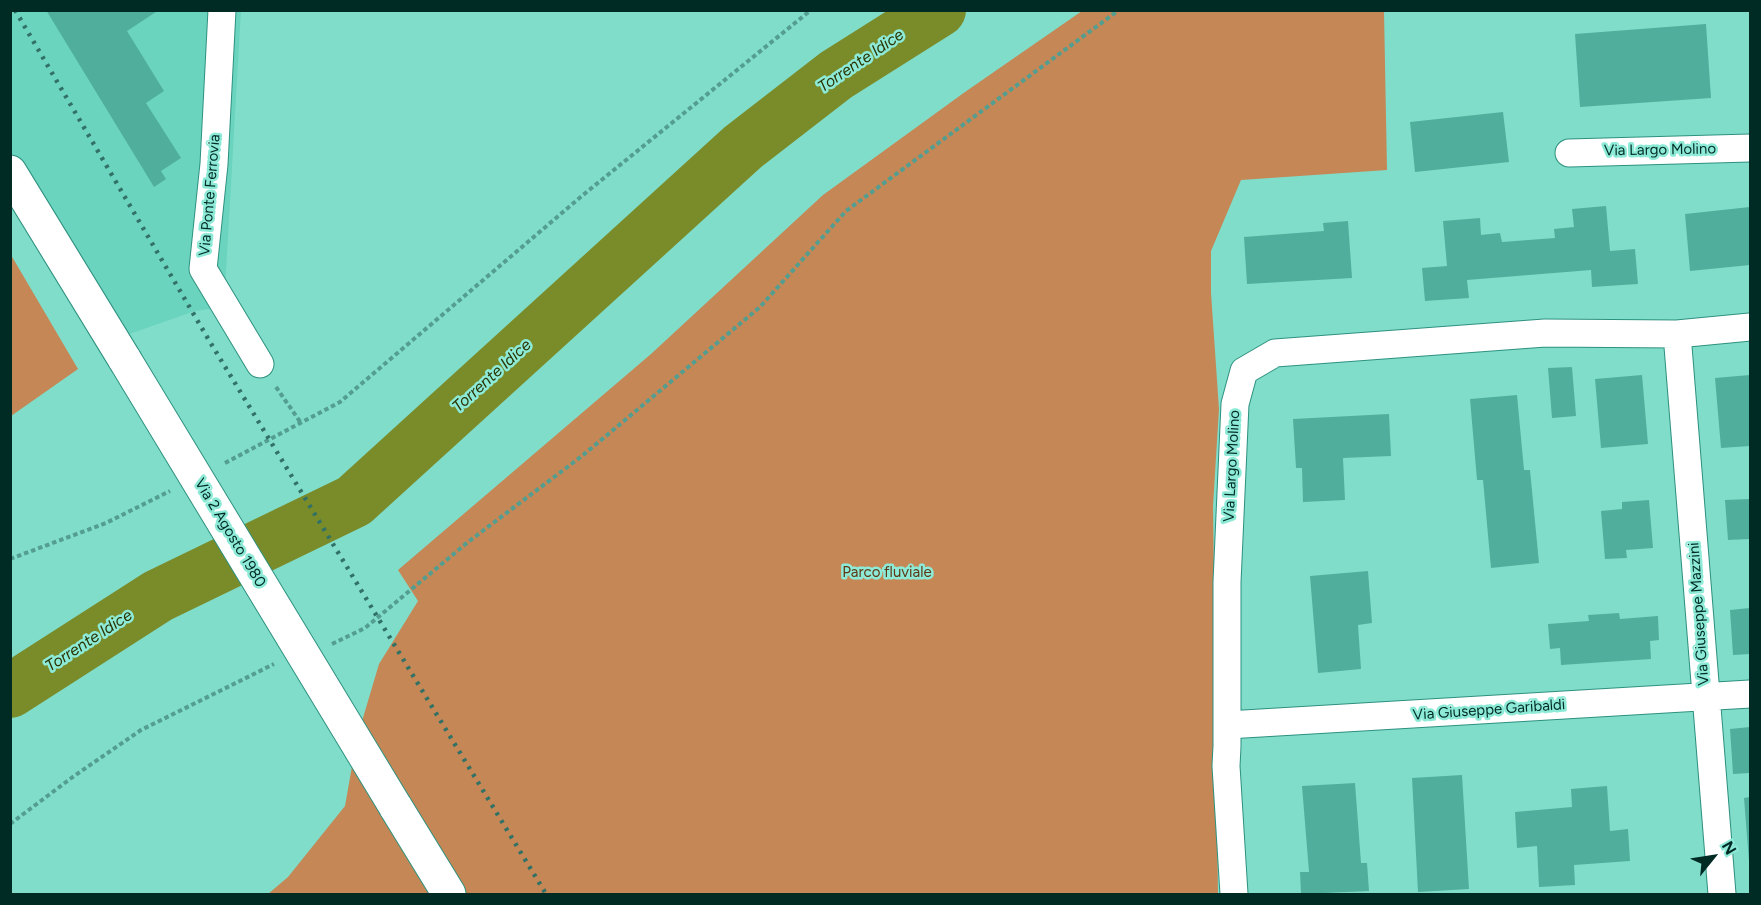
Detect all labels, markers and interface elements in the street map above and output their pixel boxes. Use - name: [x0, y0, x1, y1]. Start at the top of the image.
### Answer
- water label: Torrente Idice: [814, 25, 908, 97]
- street label: Via Ponte Ferrovia: [196, 133, 224, 257]
- street label: Via Largo Molino: [1604, 140, 1716, 160]
- water label: Torrente Idice: [449, 336, 535, 416]
- street label: Via Largo Molino: [1220, 410, 1244, 522]
- street label: Via 2 Agosto 1980: [191, 475, 269, 591]
- street label: Via Giuseppe Mazzini: [1685, 542, 1713, 686]
- park label: Parco fluviale: [842, 564, 932, 582]
- water label: Torrente Idice: [42, 606, 136, 676]
- street label: Via Giuseppe Garibaldi: [1412, 696, 1566, 724]
- north arrow: [1683, 827, 1743, 887]
- text: N: [1718, 838, 1740, 858]

